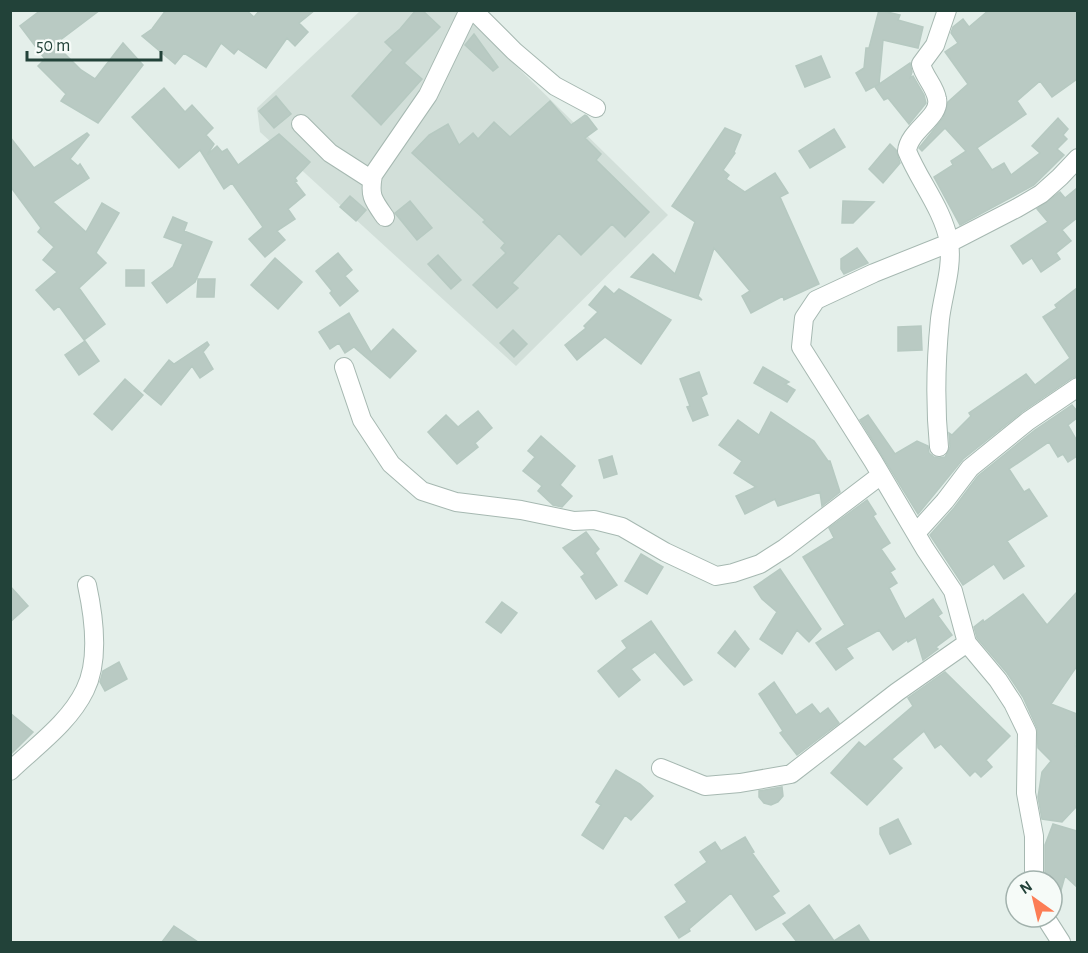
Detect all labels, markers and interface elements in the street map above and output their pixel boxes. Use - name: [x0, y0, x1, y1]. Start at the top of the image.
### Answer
- scale bar: [27, 24, 160, 62]
- text: 50 m: [36, 37, 70, 55]
- north arrow: [1004, 869, 1064, 929]
- text: N: [1017, 878, 1035, 897]

